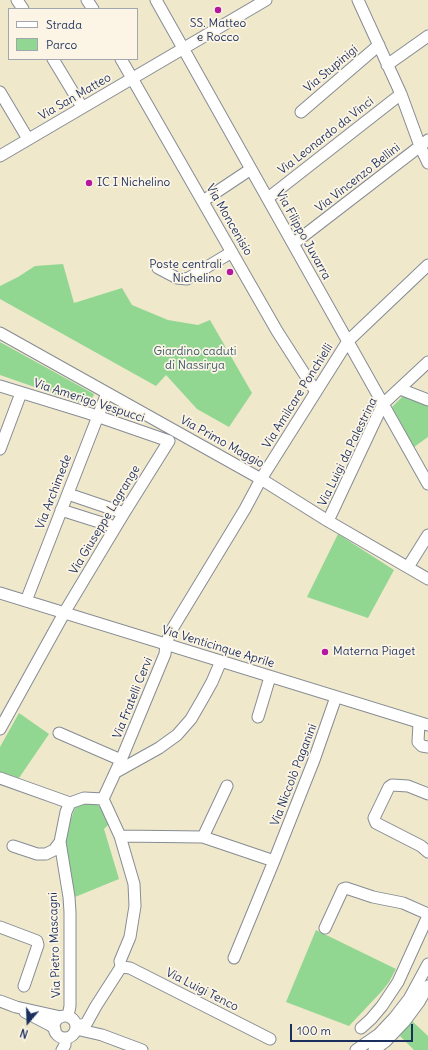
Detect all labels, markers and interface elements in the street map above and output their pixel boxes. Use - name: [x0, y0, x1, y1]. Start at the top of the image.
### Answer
- marker: SS. Matteo e Rocco: [213, 5, 223, 15]
- legend: [8, 8, 138, 60]
- text: Strada: [46, 17, 82, 32]
- place label: SS. Matteo e Rocco: [190, 17, 246, 45]
- text: Parco: [46, 37, 77, 52]
- street label: Via Stupinigi: [301, 42, 361, 96]
- street label: Via San Matteo: [36, 71, 114, 123]
- street label: Via Leonardo da Vinci: [275, 94, 377, 178]
- street label: Via Vincenzo Bellini: [313, 140, 403, 216]
- place label: IC I Nichelino: [97, 176, 170, 190]
- marker: IC I Nichelino: [84, 178, 94, 188]
- street label: Via Moncenisio: [203, 182, 255, 258]
- street label: Via Filippo Juvarra: [272, 188, 334, 282]
- place label: Poste centrali Nichelino: [149, 258, 222, 286]
- marker: Poste centrali Nichelino: [225, 267, 235, 277]
- street label: Via Amilcare Ponchielli: [260, 341, 336, 451]
- park label: Giardino caduti di Nassirya: [154, 345, 236, 373]
- street label: Via Amerigo Vespucci: [32, 376, 146, 426]
- street label: Via Luigi da Palestrina: [315, 395, 381, 509]
- street label: Via Primo Maggio: [177, 413, 267, 471]
- street label: Via Archimede: [33, 453, 75, 531]
- street label: Via Giuseppe Lagrange: [67, 463, 143, 577]
- street label: Via Venticinque Aprile: [160, 623, 276, 671]
- place label: Materna Piaget: [333, 645, 415, 659]
- marker: Materna Piaget: [320, 647, 330, 657]
- street label: Via Fratelli Cervi: [110, 655, 156, 741]
- street label: Via Niccolò Paganini: [268, 722, 320, 828]
- street label: Via Pietro Mascagni: [46, 892, 64, 998]
- street label: Via Luigi Tenco: [163, 965, 241, 1015]
- north arrow: [8, 1002, 48, 1042]
- scale bar: [292, 1016, 415, 1042]
- text: 100 m: [297, 1023, 331, 1038]
- text: N: [18, 1025, 30, 1041]

